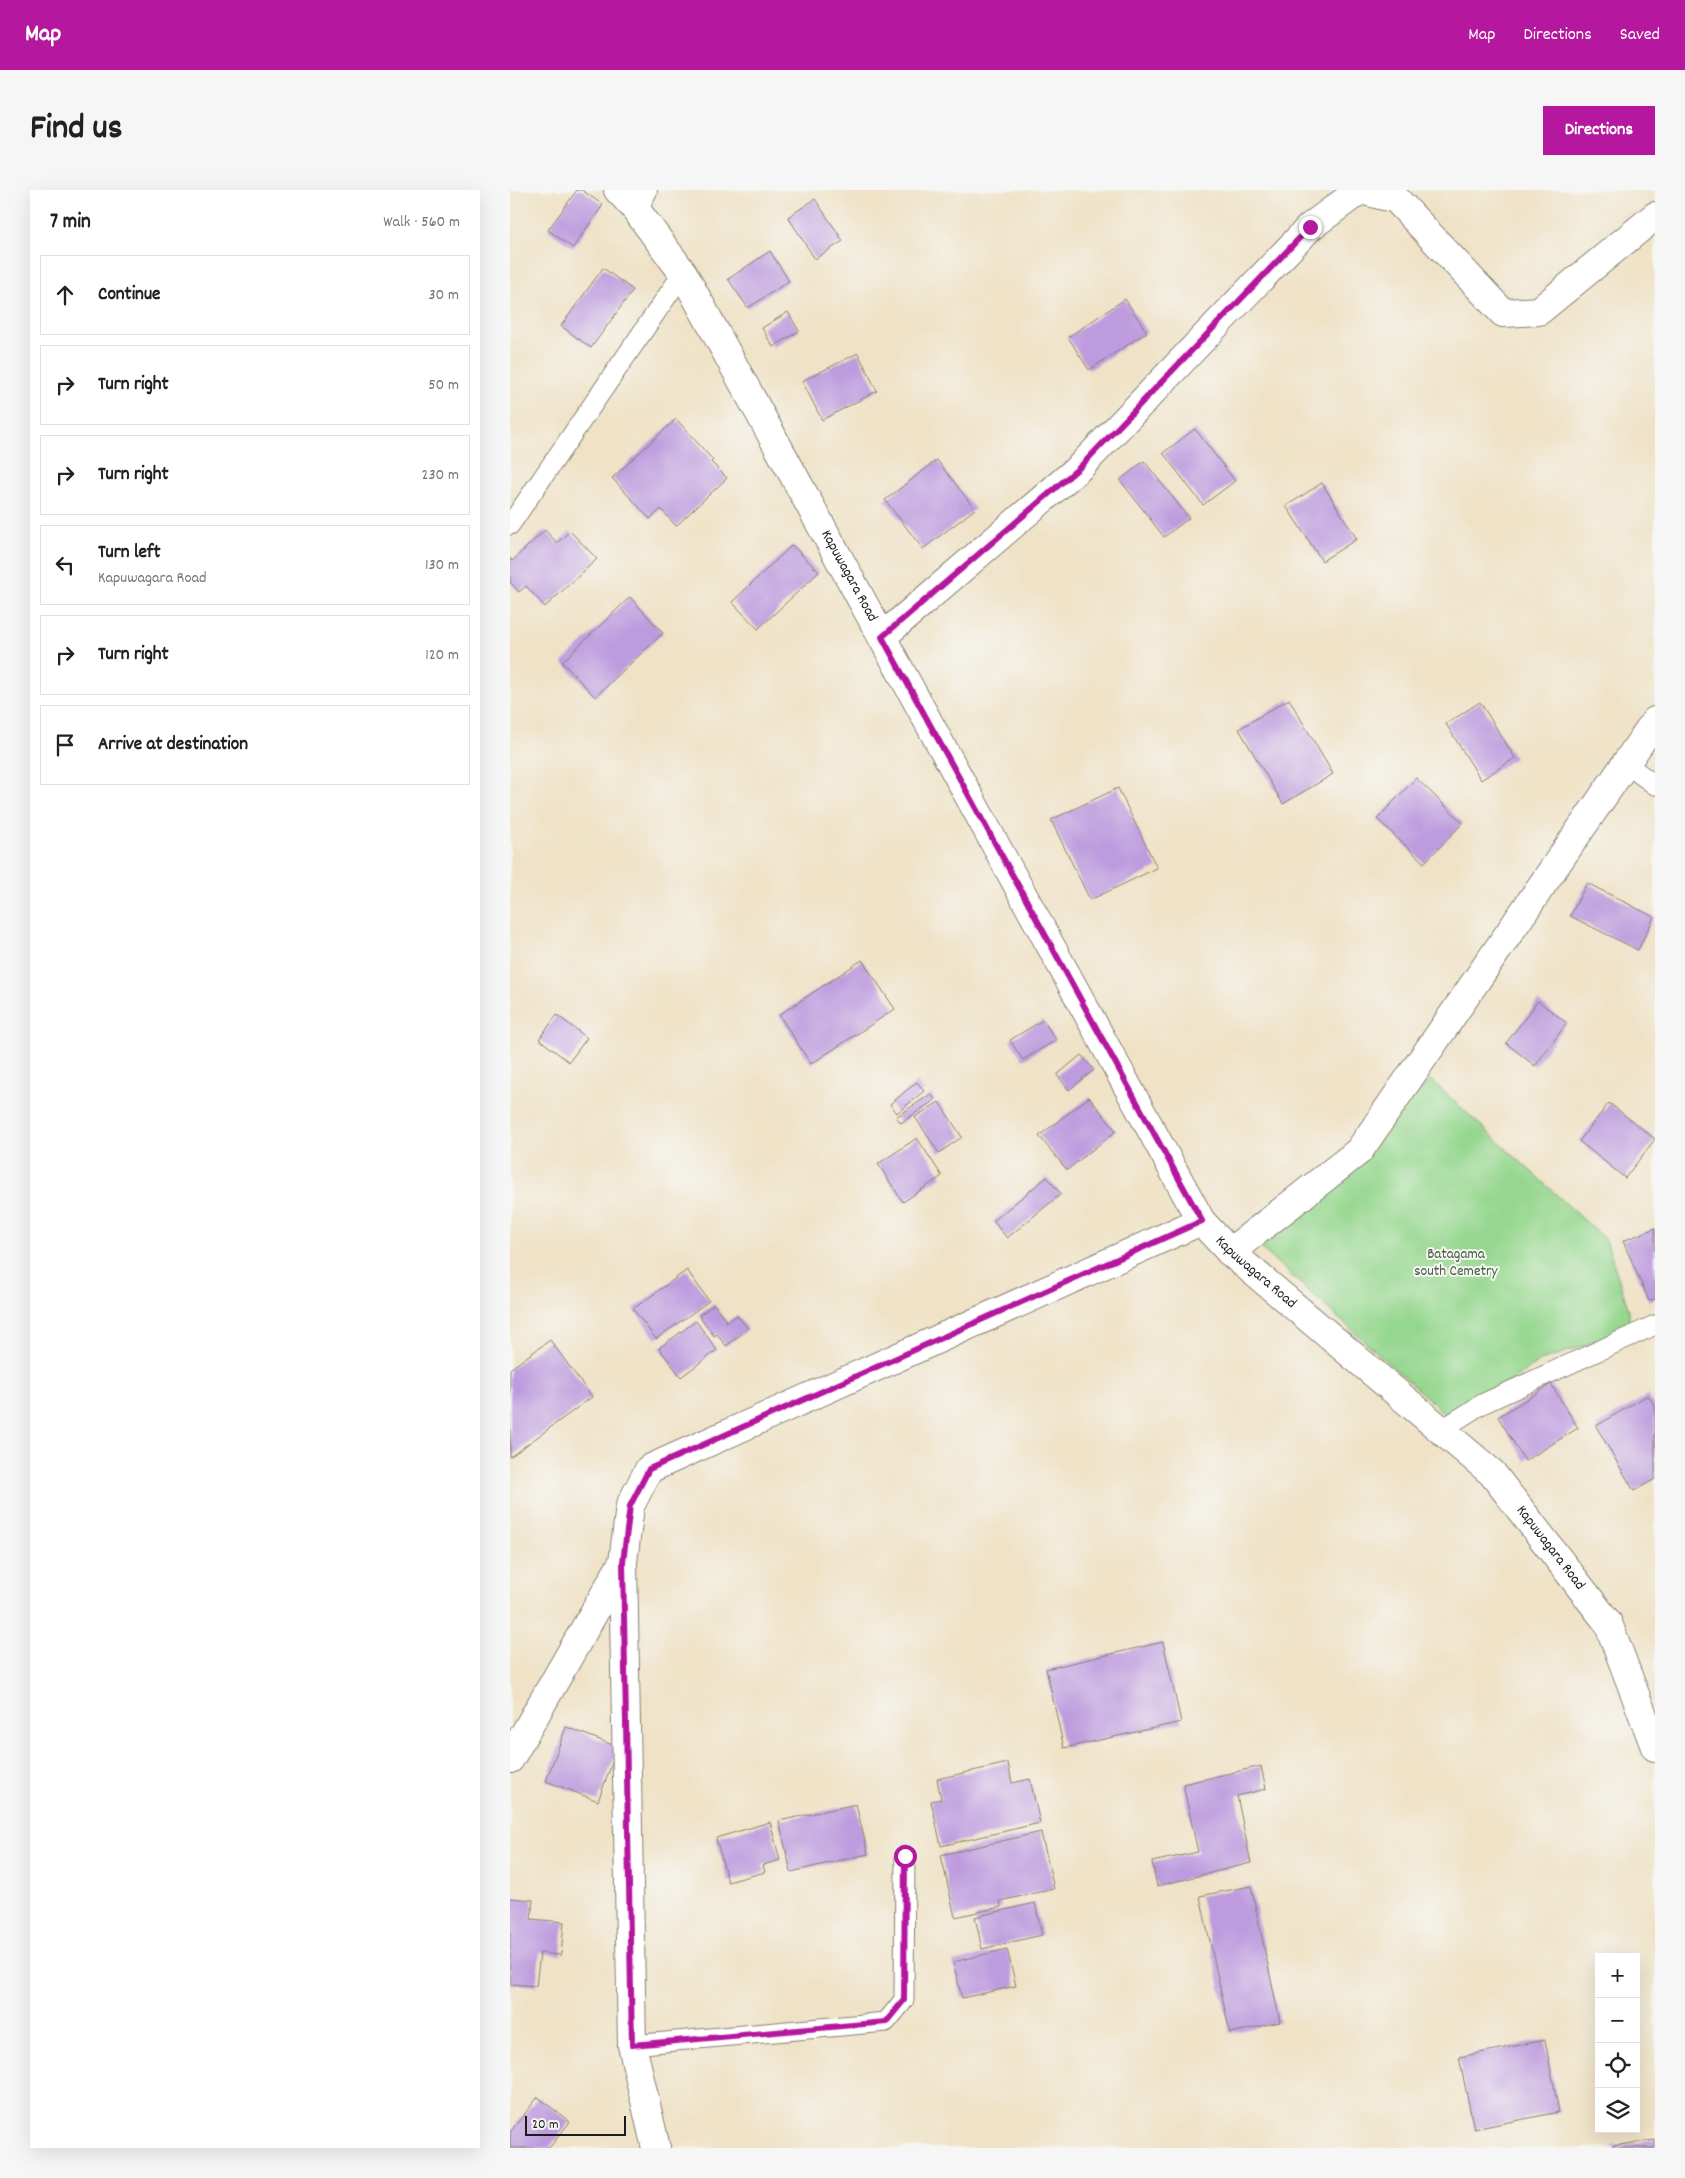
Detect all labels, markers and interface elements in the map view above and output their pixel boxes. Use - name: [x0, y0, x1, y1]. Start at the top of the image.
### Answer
- text: Map: [25, 18, 61, 52]
- text: Map: [1468, 23, 1495, 48]
- text: Directions: [1523, 23, 1592, 48]
- text: Saved: [1620, 23, 1660, 48]
- text: Find us: [30, 105, 122, 155]
- button: Directions: [1543, 106, 1655, 155]
- text: 7 min: [50, 208, 91, 238]
- text: Walk · 560 m: [383, 211, 460, 234]
- route end: [1299, 216, 1322, 239]
- icon: ahead: [51, 281, 79, 309]
- text: Continue: [98, 282, 160, 309]
- text: 30 m: [429, 284, 459, 307]
- icon: right: [51, 371, 79, 399]
- text: Turn right: [98, 372, 169, 399]
- text: 50 m: [428, 374, 459, 397]
- icon: right: [51, 461, 79, 489]
- text: Turn right: [98, 462, 169, 489]
- text: 230 m: [422, 464, 459, 487]
- street label: Kapuwagara Road: [815, 526, 883, 626]
- text: Turn left: [98, 540, 161, 567]
- icon: left: [51, 551, 79, 579]
- text: 130 m: [425, 554, 459, 577]
- text: Kapuwagara Road: [98, 567, 207, 590]
- icon: right: [51, 641, 79, 669]
- text: Turn right: [98, 642, 169, 669]
- text: 120 m: [425, 644, 459, 667]
- icon: arrive: [51, 731, 79, 759]
- text: Arrive at destination: [98, 732, 248, 759]
- street label: Kapuwagara Road: [1210, 1231, 1301, 1314]
- park label: Batagama south Cemetry: [1414, 1244, 1499, 1283]
- street label: Kapuwagara Road: [1510, 1501, 1590, 1595]
- route start: [894, 1845, 917, 1868]
- map controls: [1595, 1953, 1640, 2133]
- button: +: [1595, 1953, 1640, 1998]
- button: −: [1595, 1998, 1640, 2043]
- button: locate: [1595, 2043, 1640, 2088]
- button: layers: [1595, 2088, 1640, 2133]
- scale bar: [525, 2113, 626, 2136]
- text: 20 m: [532, 2115, 559, 2135]

